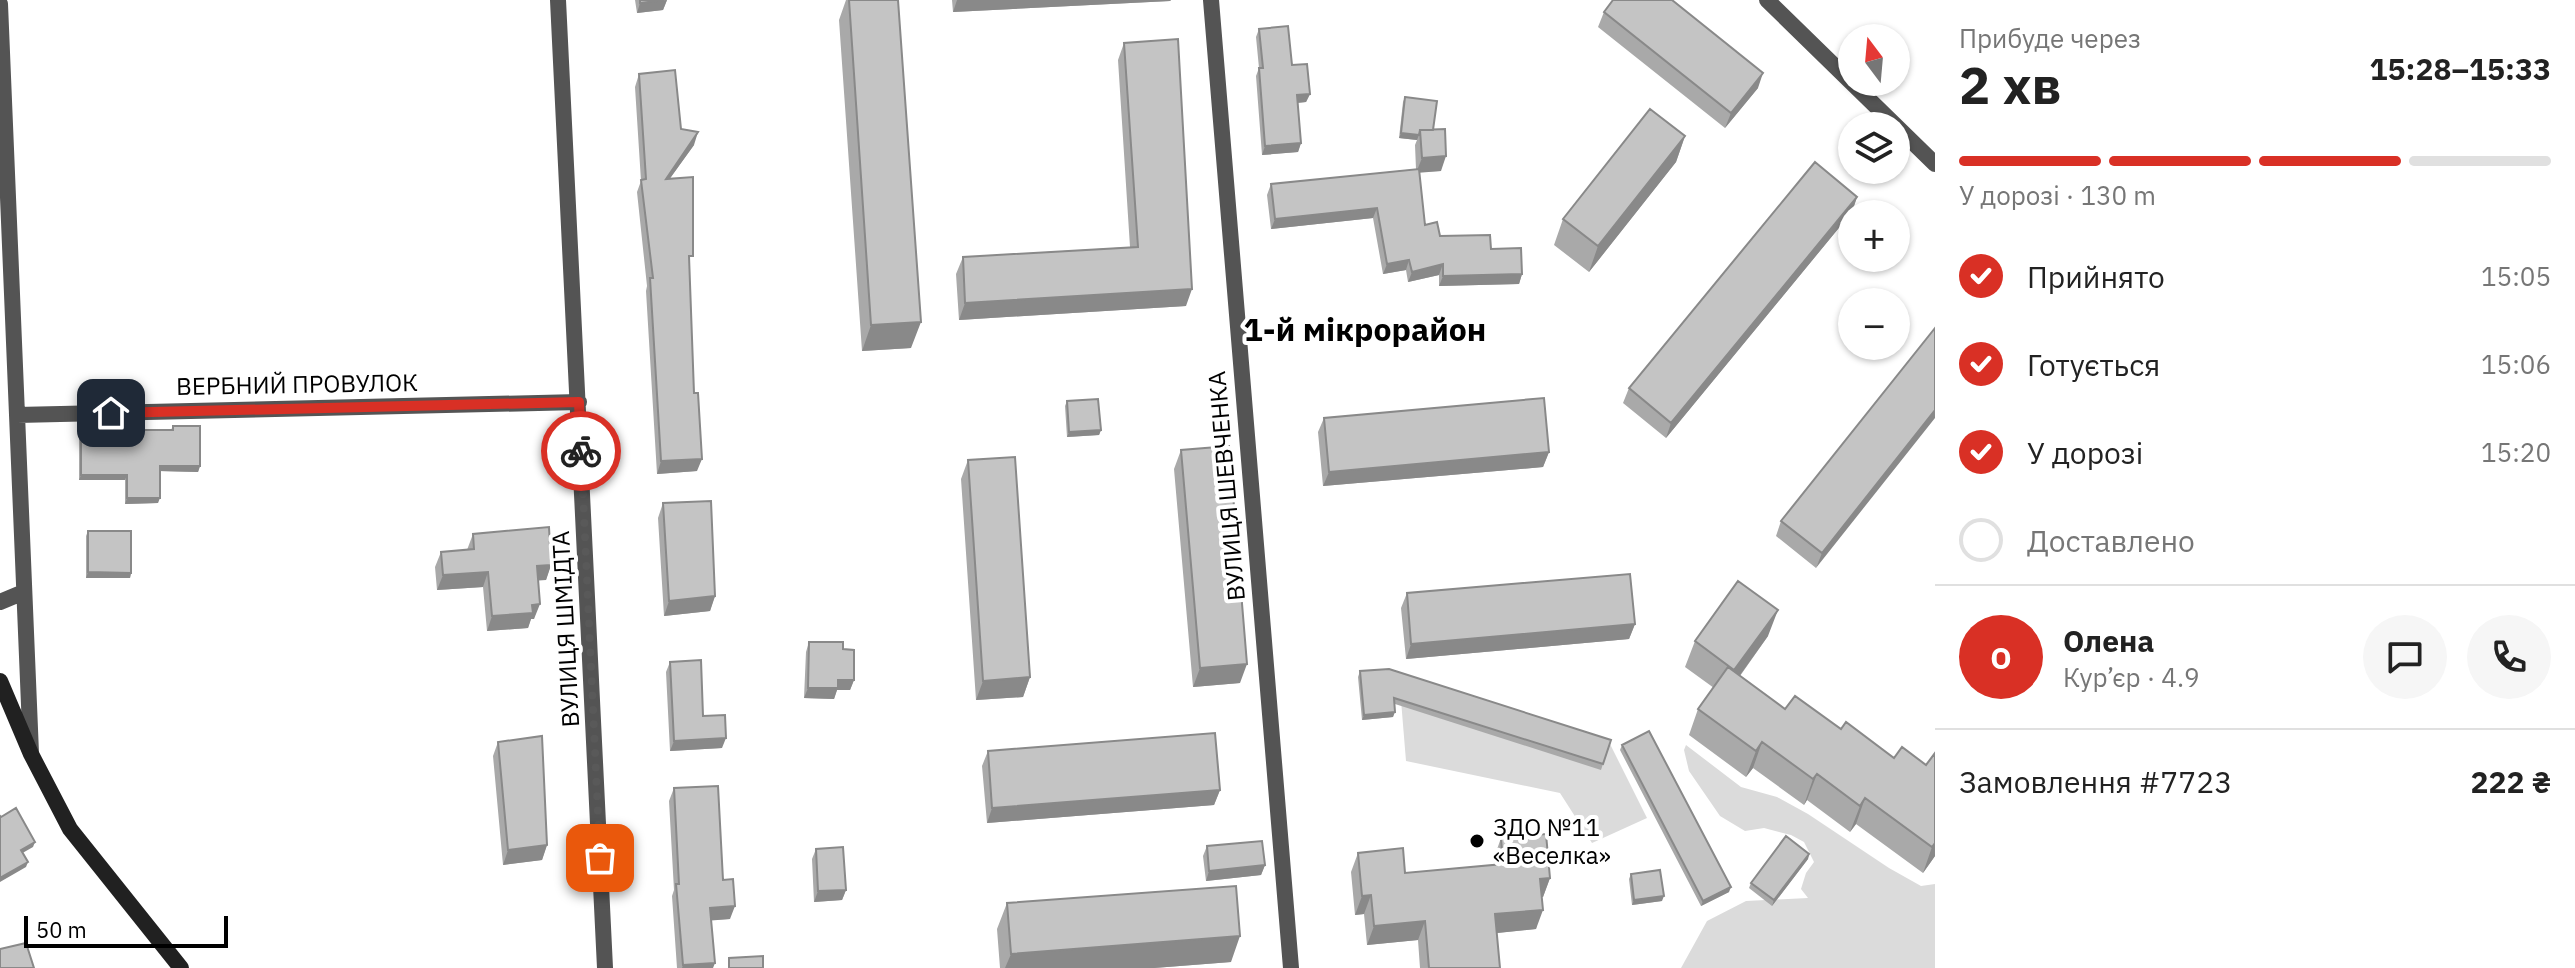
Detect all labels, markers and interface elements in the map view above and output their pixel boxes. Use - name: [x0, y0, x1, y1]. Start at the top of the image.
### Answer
- text: Прибуде через: [1959, 21, 2141, 55]
- north arrow: [1838, 24, 1910, 96]
- map controls: [1838, 24, 1910, 360]
- text: 15:28–15:33: [2370, 49, 2551, 88]
- text: 2 хв: [1959, 51, 2062, 118]
- button: layers: [1838, 112, 1910, 184]
- text: У дорозі · 130 m: [1959, 178, 2156, 212]
- button: +: [1838, 200, 1910, 272]
- icon: check: [1959, 254, 2003, 298]
- text: Прийнято: [2027, 257, 2165, 296]
- text: 15:05: [2481, 259, 2551, 293]
- button: −: [1838, 288, 1910, 360]
- district label: 1-й мікрорайон: [1244, 308, 1486, 350]
- icon: check: [1959, 342, 2003, 386]
- text: Готується: [2027, 345, 2160, 384]
- text: 15:06: [2481, 347, 2551, 381]
- street label: ВЕРБНИЙ ПРОВУЛОК: [176, 366, 418, 402]
- street label: ВУЛИЦЯ ШЕВЧЕНКА: [1200, 370, 1252, 602]
- pin: [77, 379, 145, 447]
- icon: home: [89, 391, 133, 435]
- courier: [541, 411, 621, 491]
- icon: bike: [559, 429, 603, 473]
- icon: check: [1959, 430, 2003, 474]
- text: У дорозі: [2027, 433, 2143, 472]
- text: 15:20: [2481, 435, 2551, 469]
- text: Доставлено: [2027, 521, 2195, 560]
- street label: ВУЛИЦЯ ШМІДТА: [544, 530, 586, 728]
- button: chat: [2363, 615, 2447, 699]
- button: phone: [2467, 615, 2551, 699]
- text: Олена: [2063, 621, 2154, 660]
- text: О: [1990, 638, 2012, 677]
- text: Кур’єр · 4.9: [2063, 660, 2200, 694]
- text: Замовлення #7723: [1959, 762, 2232, 801]
- text: 222 ₴: [2471, 762, 2551, 801]
- place label: ЗДО №11 «Веселка»: [1493, 811, 1611, 871]
- pin: [566, 824, 634, 892]
- marker: ЗДО №11 «Веселка»: [1468, 832, 1486, 850]
- icon: bag: [578, 836, 622, 880]
- scale bar: [24, 912, 228, 948]
- text: 50 m: [36, 915, 87, 944]

